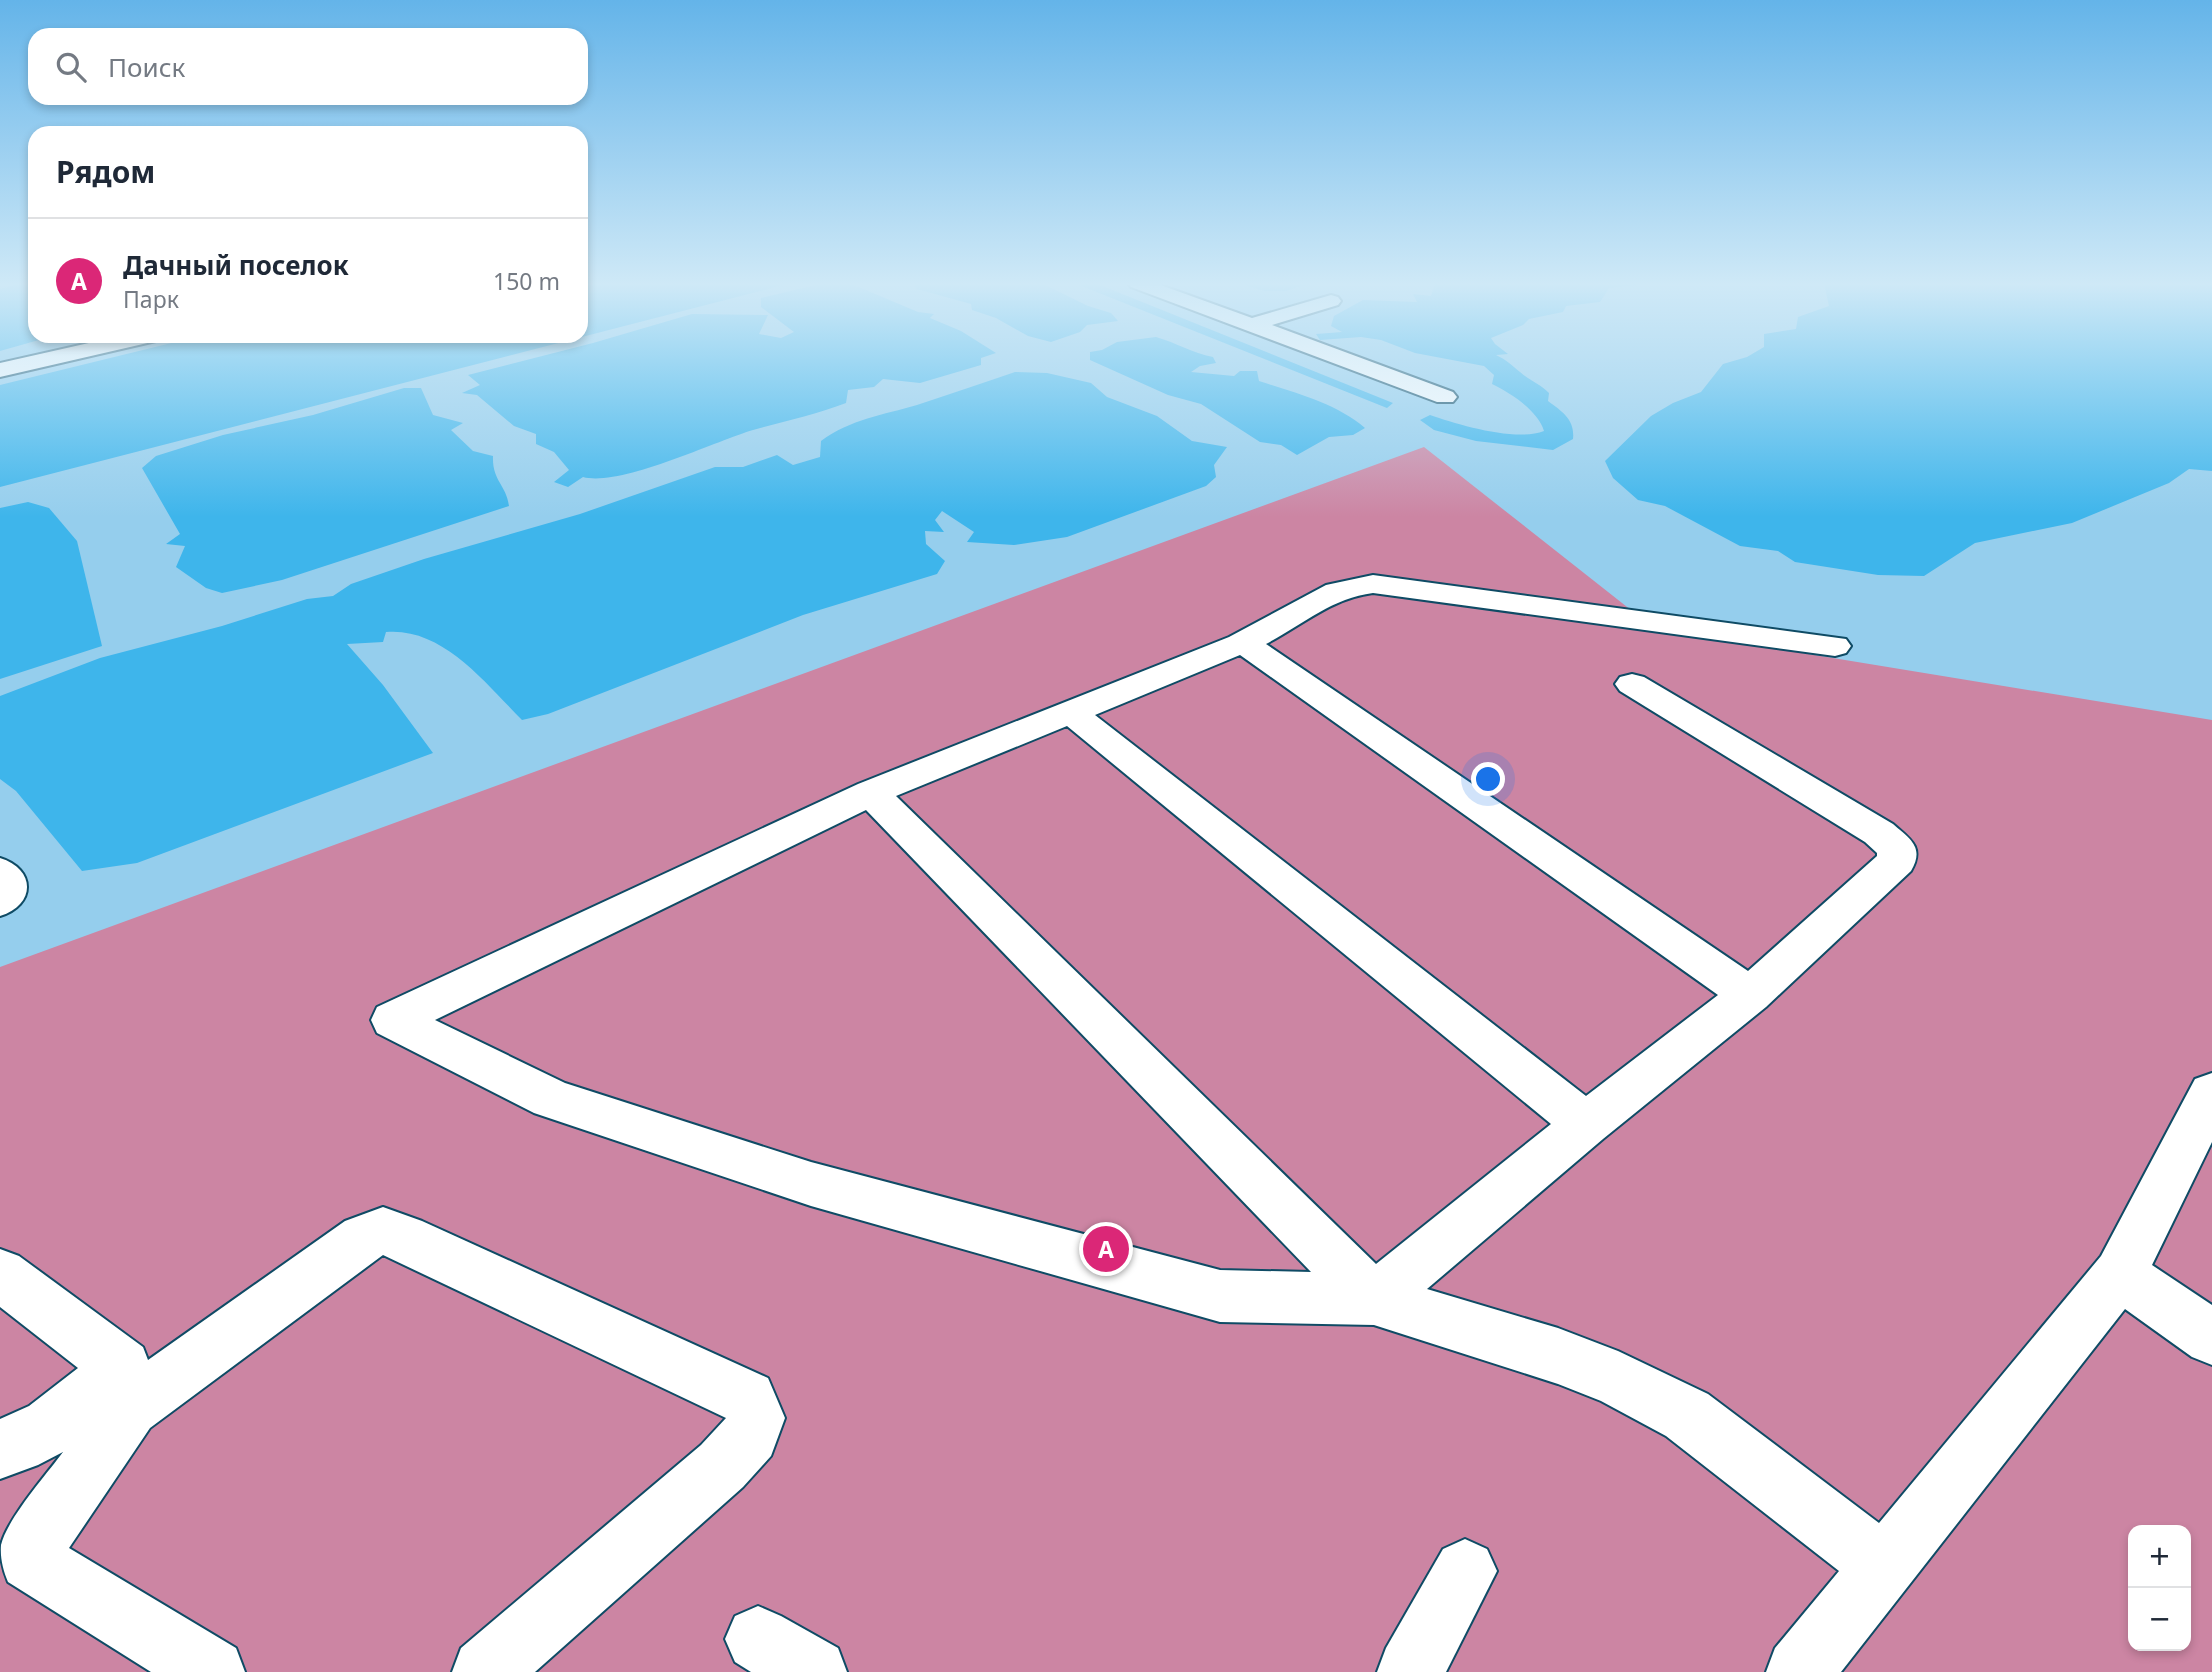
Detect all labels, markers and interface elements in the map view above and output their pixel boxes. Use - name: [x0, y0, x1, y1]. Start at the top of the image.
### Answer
- search box: [28, 28, 588, 105]
- icon: search: [52, 48, 90, 86]
- text: Поиск: [108, 49, 185, 85]
- text: Рядом: [56, 151, 155, 192]
- text: Дачный поселок: [123, 247, 349, 283]
- text: A: [71, 265, 87, 297]
- text: 150 m: [493, 265, 560, 297]
- text: Парк: [123, 283, 179, 315]
- your location: [1471, 762, 1505, 796]
- pin: A: [1083, 1223, 1129, 1275]
- map controls: [2128, 1525, 2191, 1651]
- button: +: [2128, 1525, 2191, 1588]
- button: −: [2128, 1588, 2191, 1651]

